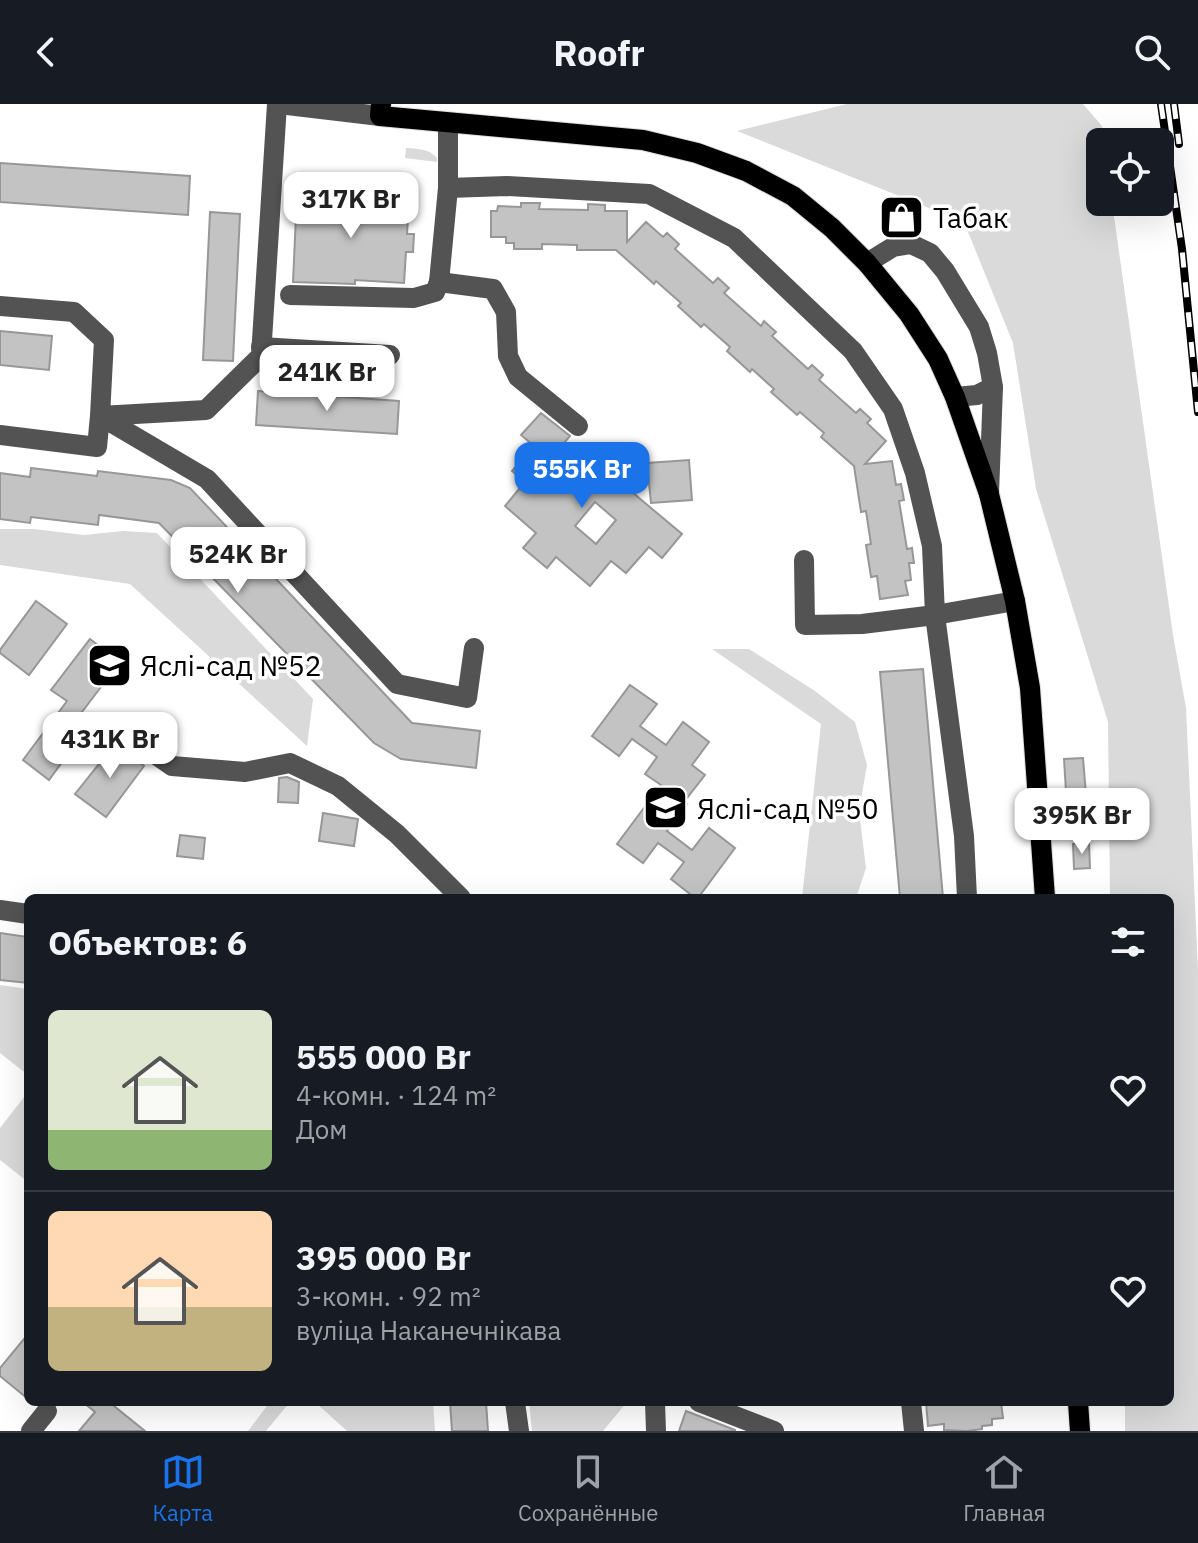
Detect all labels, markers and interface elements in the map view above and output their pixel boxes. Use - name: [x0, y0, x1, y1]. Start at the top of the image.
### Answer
- text: Roofr: [553, 29, 645, 76]
- icon: back: [24, 30, 68, 74]
- icon: search: [1130, 30, 1174, 74]
- map controls: [1086, 128, 1174, 216]
- button: locate: [1086, 128, 1174, 216]
- pin: 317K Br: [277, 172, 425, 240]
- text: 317K Br: [302, 181, 400, 215]
- shop icon: Табак: [878, 193, 926, 241]
- place label: Табак: [933, 199, 1008, 236]
- pin: 241K Br: [253, 345, 401, 413]
- text: 241K Br: [278, 354, 376, 388]
- pin: 555K Br: [508, 442, 656, 510]
- text: 555K Br: [533, 451, 631, 485]
- pin: 524K Br: [164, 527, 312, 595]
- text: 524K Br: [189, 536, 287, 570]
- school or university icon: Яслі-сад №52: [85, 641, 133, 689]
- place label: Яслі-сад №52: [140, 647, 322, 684]
- pin: 431K Br: [36, 712, 184, 780]
- text: 431K Br: [61, 721, 159, 755]
- school or university icon: Яслі-сад №50: [642, 784, 690, 832]
- pin: 395K Br: [1008, 788, 1156, 856]
- place label: Яслі-сад №50: [697, 790, 879, 827]
- text: 395K Br: [1033, 797, 1131, 831]
- text: Объектов: 6: [48, 920, 247, 964]
- icon: filters: [1106, 920, 1150, 964]
- text: 555 000 Br: [296, 1034, 471, 1078]
- icon: home: [112, 1042, 208, 1138]
- icon: heart: [1106, 1068, 1150, 1112]
- text: 4-комн. · 124 m²: [296, 1078, 496, 1112]
- text: Дом: [296, 1112, 347, 1146]
- text: 395 000 Br: [296, 1235, 471, 1279]
- icon: home: [112, 1243, 208, 1339]
- icon: heart: [1106, 1269, 1150, 1313]
- text: 3-комн. · 92 m²: [296, 1279, 481, 1313]
- text: вуліца Наканечнікава: [296, 1313, 561, 1347]
- tab: Карта: [152, 1450, 213, 1527]
- tab: Сохранённые: [518, 1450, 658, 1527]
- tab: Главная: [963, 1450, 1046, 1527]

